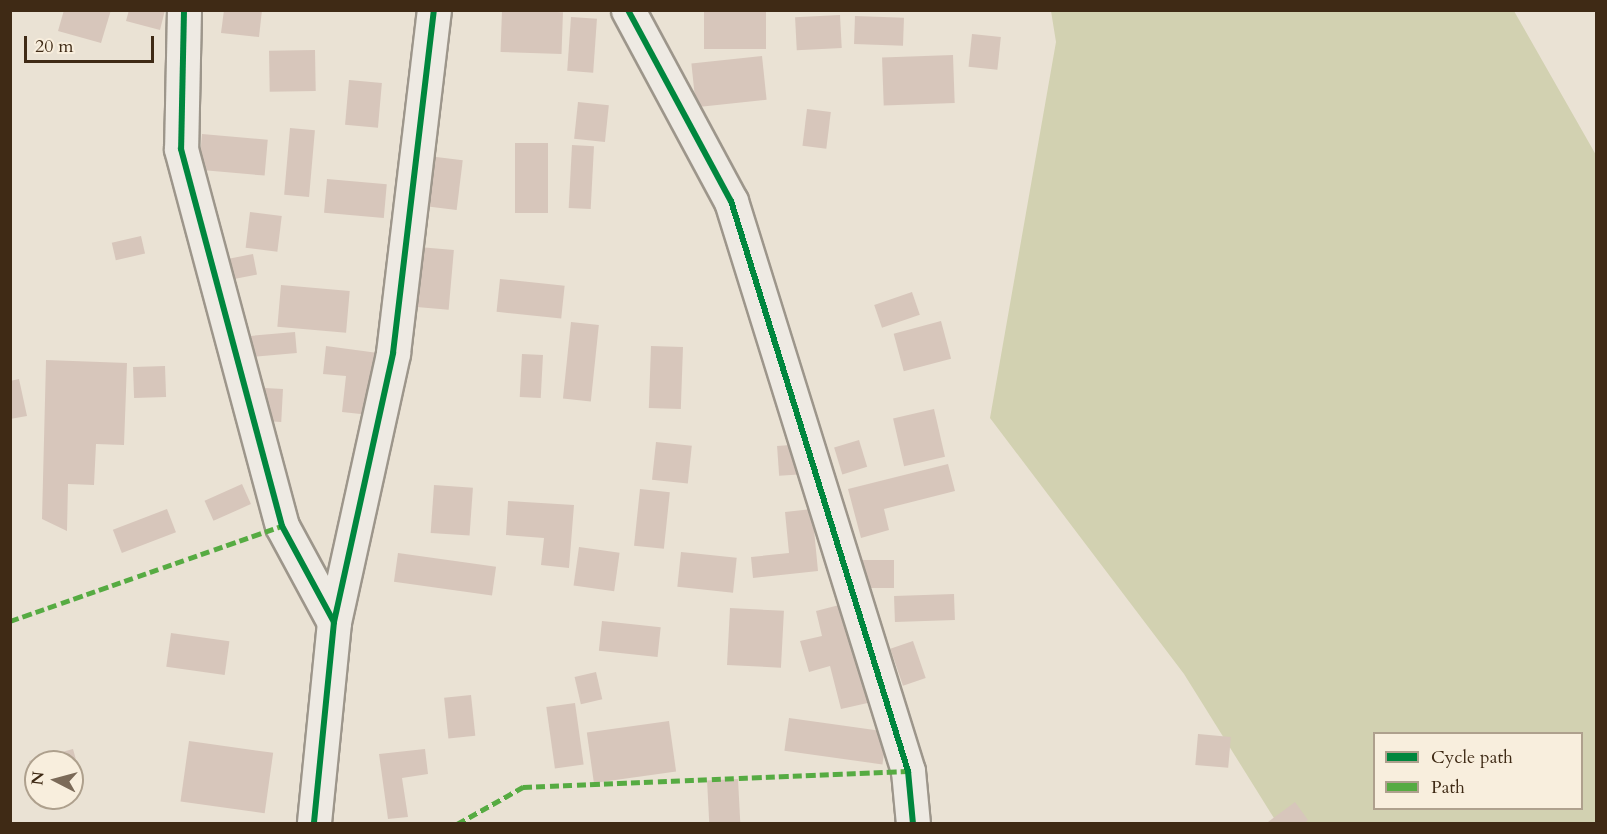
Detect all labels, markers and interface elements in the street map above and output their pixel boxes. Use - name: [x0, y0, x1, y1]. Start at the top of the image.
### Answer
- scale bar: [27, 24, 158, 62]
- text: 20 m: [35, 34, 74, 59]
- legend: [1373, 732, 1583, 810]
- text: Cycle path: [1431, 745, 1513, 770]
- north arrow: [24, 750, 84, 810]
- text: N: [26, 770, 50, 786]
- text: Path: [1431, 775, 1465, 800]

